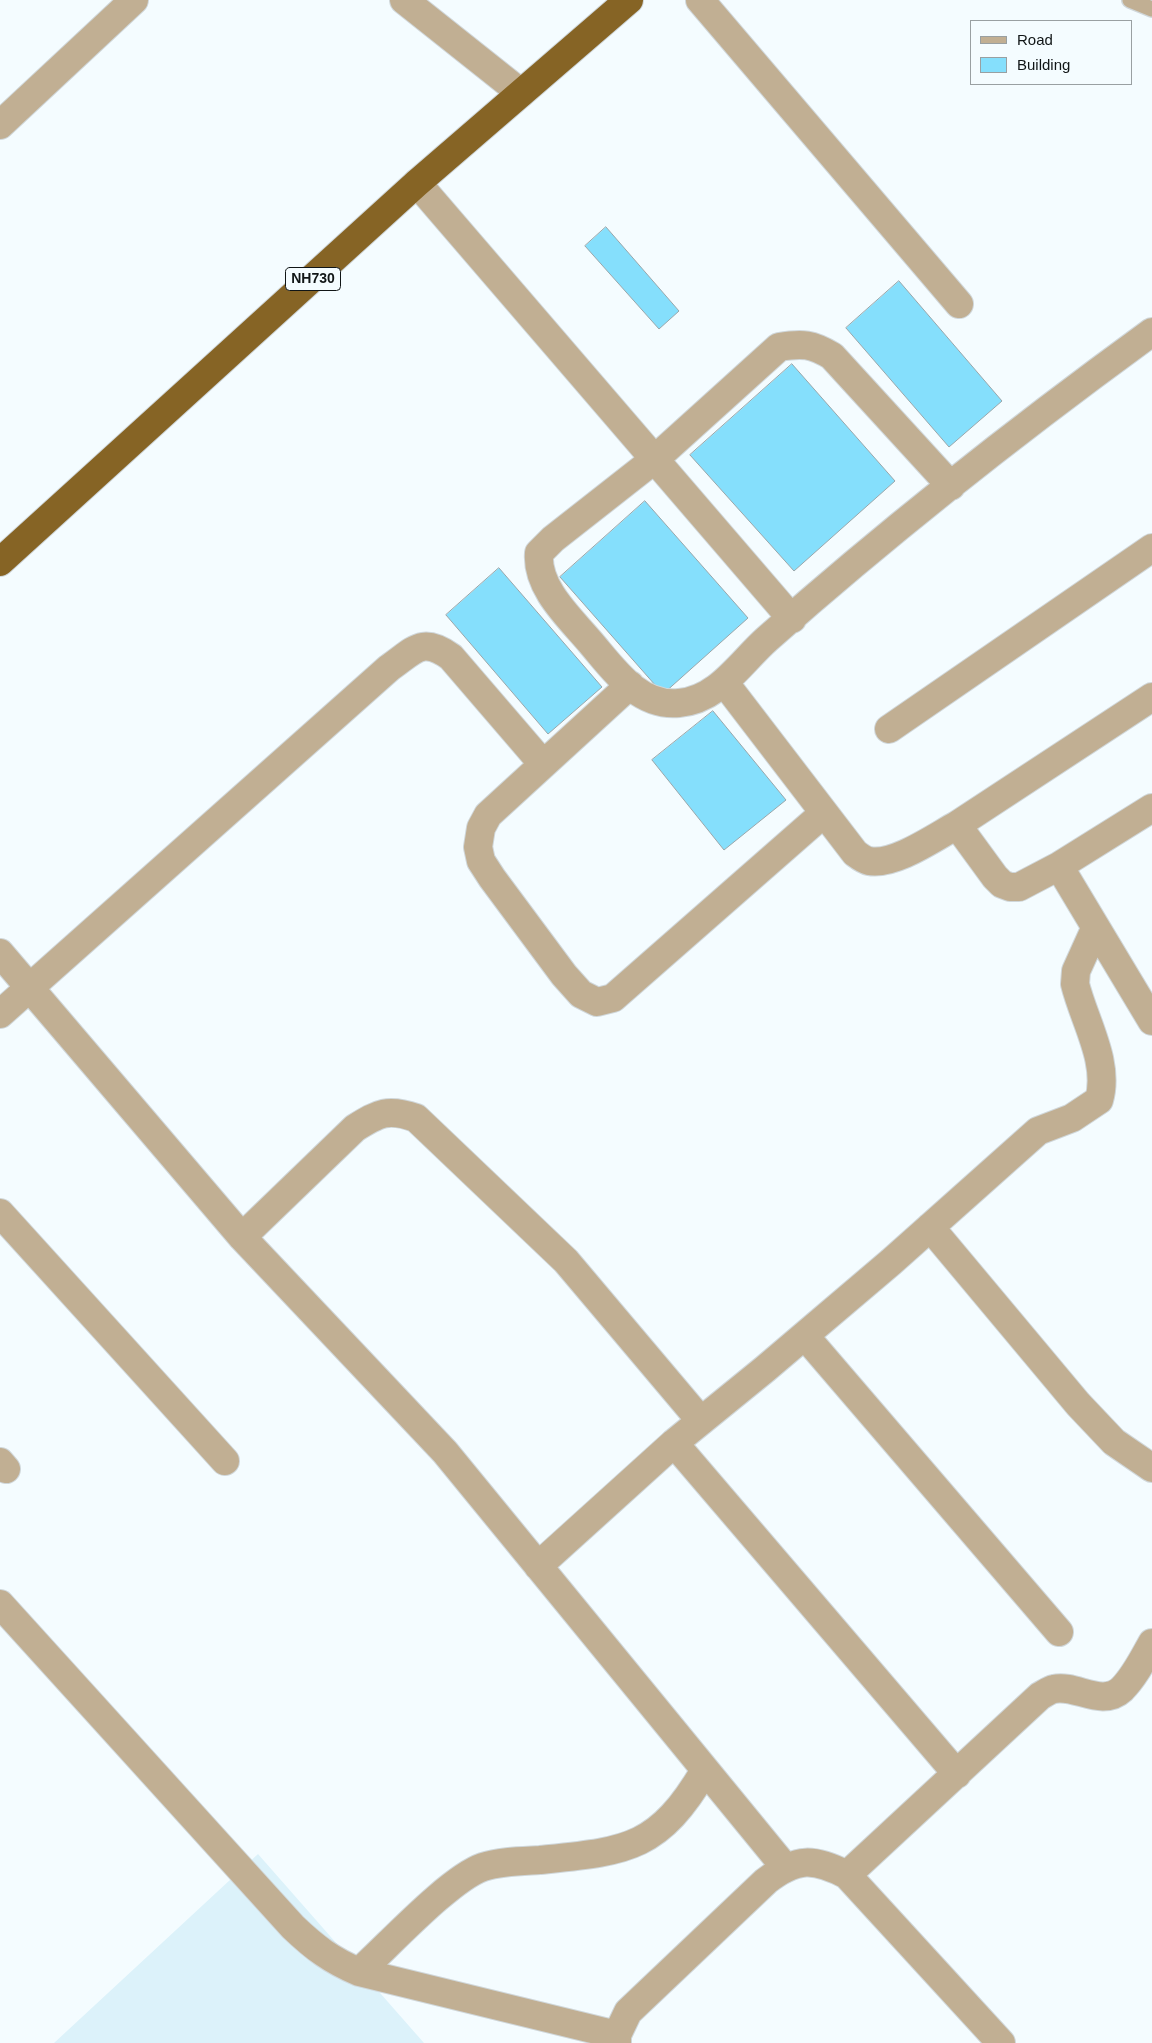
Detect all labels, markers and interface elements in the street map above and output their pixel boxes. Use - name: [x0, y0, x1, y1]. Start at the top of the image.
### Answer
- legend: [970, 20, 1132, 85]
- text: Road: [1017, 31, 1053, 48]
- text: Building: [1017, 56, 1070, 73]
- road number: NH730: [286, 268, 340, 290]

